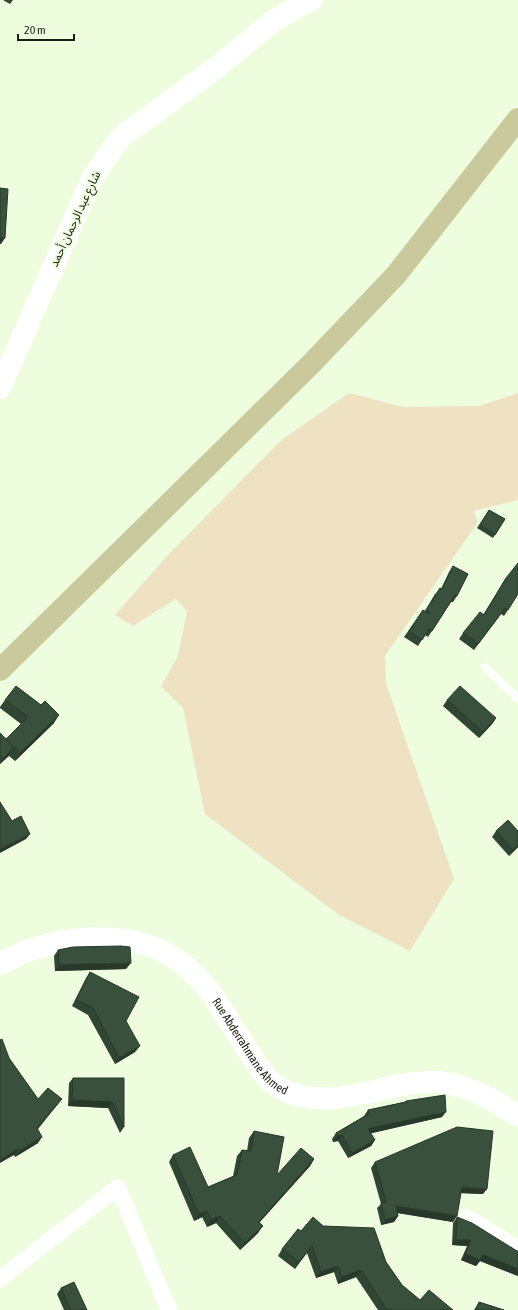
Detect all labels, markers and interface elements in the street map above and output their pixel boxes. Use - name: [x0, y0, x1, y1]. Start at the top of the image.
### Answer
- scale bar: [18, 16, 74, 42]
- text: 20 m: [24, 23, 46, 37]
- street label: شارع عبد الرحمان أحمد: [46, 169, 105, 270]
- street label: Rue Abderrahmane Ahmed: [209, 995, 290, 1098]

